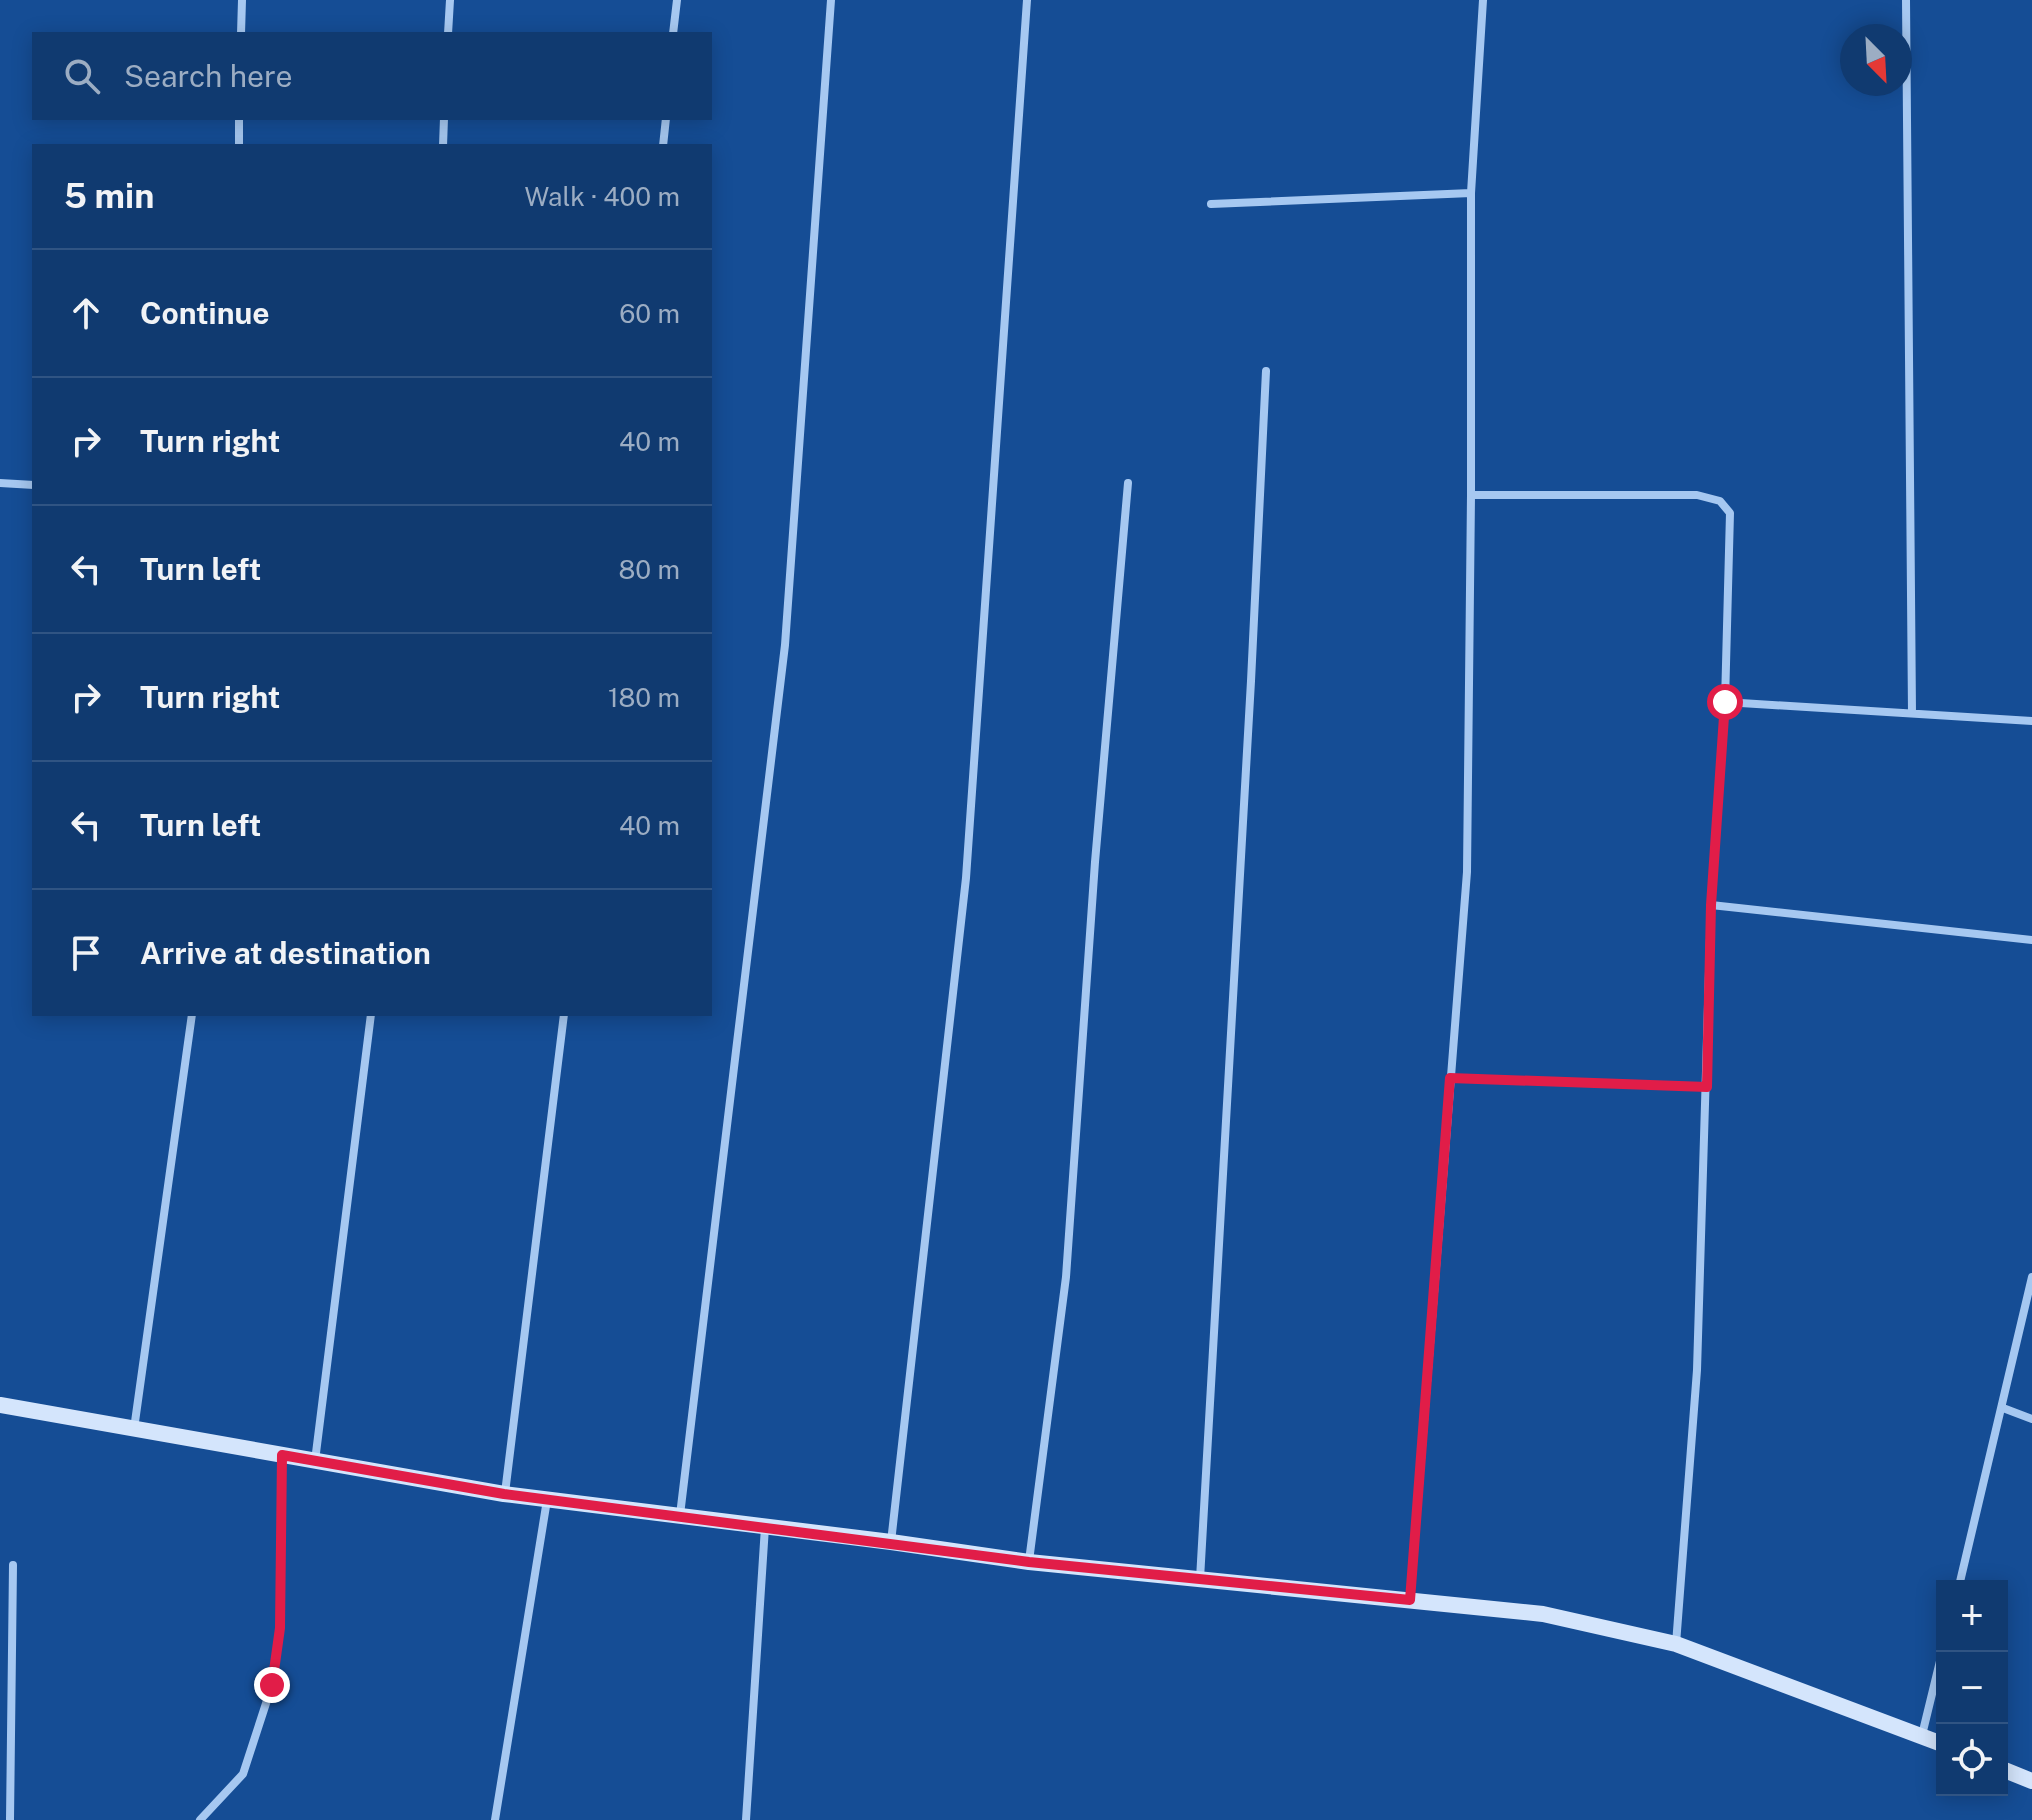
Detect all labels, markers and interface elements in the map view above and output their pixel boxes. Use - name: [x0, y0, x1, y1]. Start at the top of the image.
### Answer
- north arrow: [1840, 24, 1912, 96]
- search box: [32, 32, 712, 120]
- icon: search: [60, 54, 104, 98]
- text: Search here: [124, 58, 292, 94]
- text: 5 min: [64, 176, 154, 216]
- text: Walk · 400 m: [524, 181, 680, 212]
- icon: ahead: [64, 291, 108, 335]
- text: Continue: [140, 295, 270, 331]
- text: 60 m: [619, 298, 680, 329]
- icon: right: [64, 419, 108, 463]
- text: Turn right: [140, 423, 280, 459]
- text: 40 m: [619, 426, 680, 457]
- icon: left: [64, 547, 108, 591]
- text: Turn left: [140, 551, 261, 587]
- text: 80 m: [619, 554, 680, 585]
- icon: right: [64, 675, 108, 719]
- text: Turn right: [140, 679, 280, 715]
- text: 180 m: [608, 682, 680, 713]
- route start: [1707, 684, 1743, 720]
- icon: left: [64, 803, 108, 847]
- text: Turn left: [140, 807, 261, 843]
- text: 40 m: [619, 810, 680, 841]
- icon: arrive: [64, 931, 108, 975]
- text: Arrive at destination: [140, 935, 431, 971]
- map controls: [1936, 1580, 2008, 1796]
- button: +: [1936, 1580, 2008, 1652]
- button: −: [1936, 1652, 2008, 1724]
- route end: [254, 1667, 290, 1703]
- button: locate: [1936, 1724, 2008, 1796]

